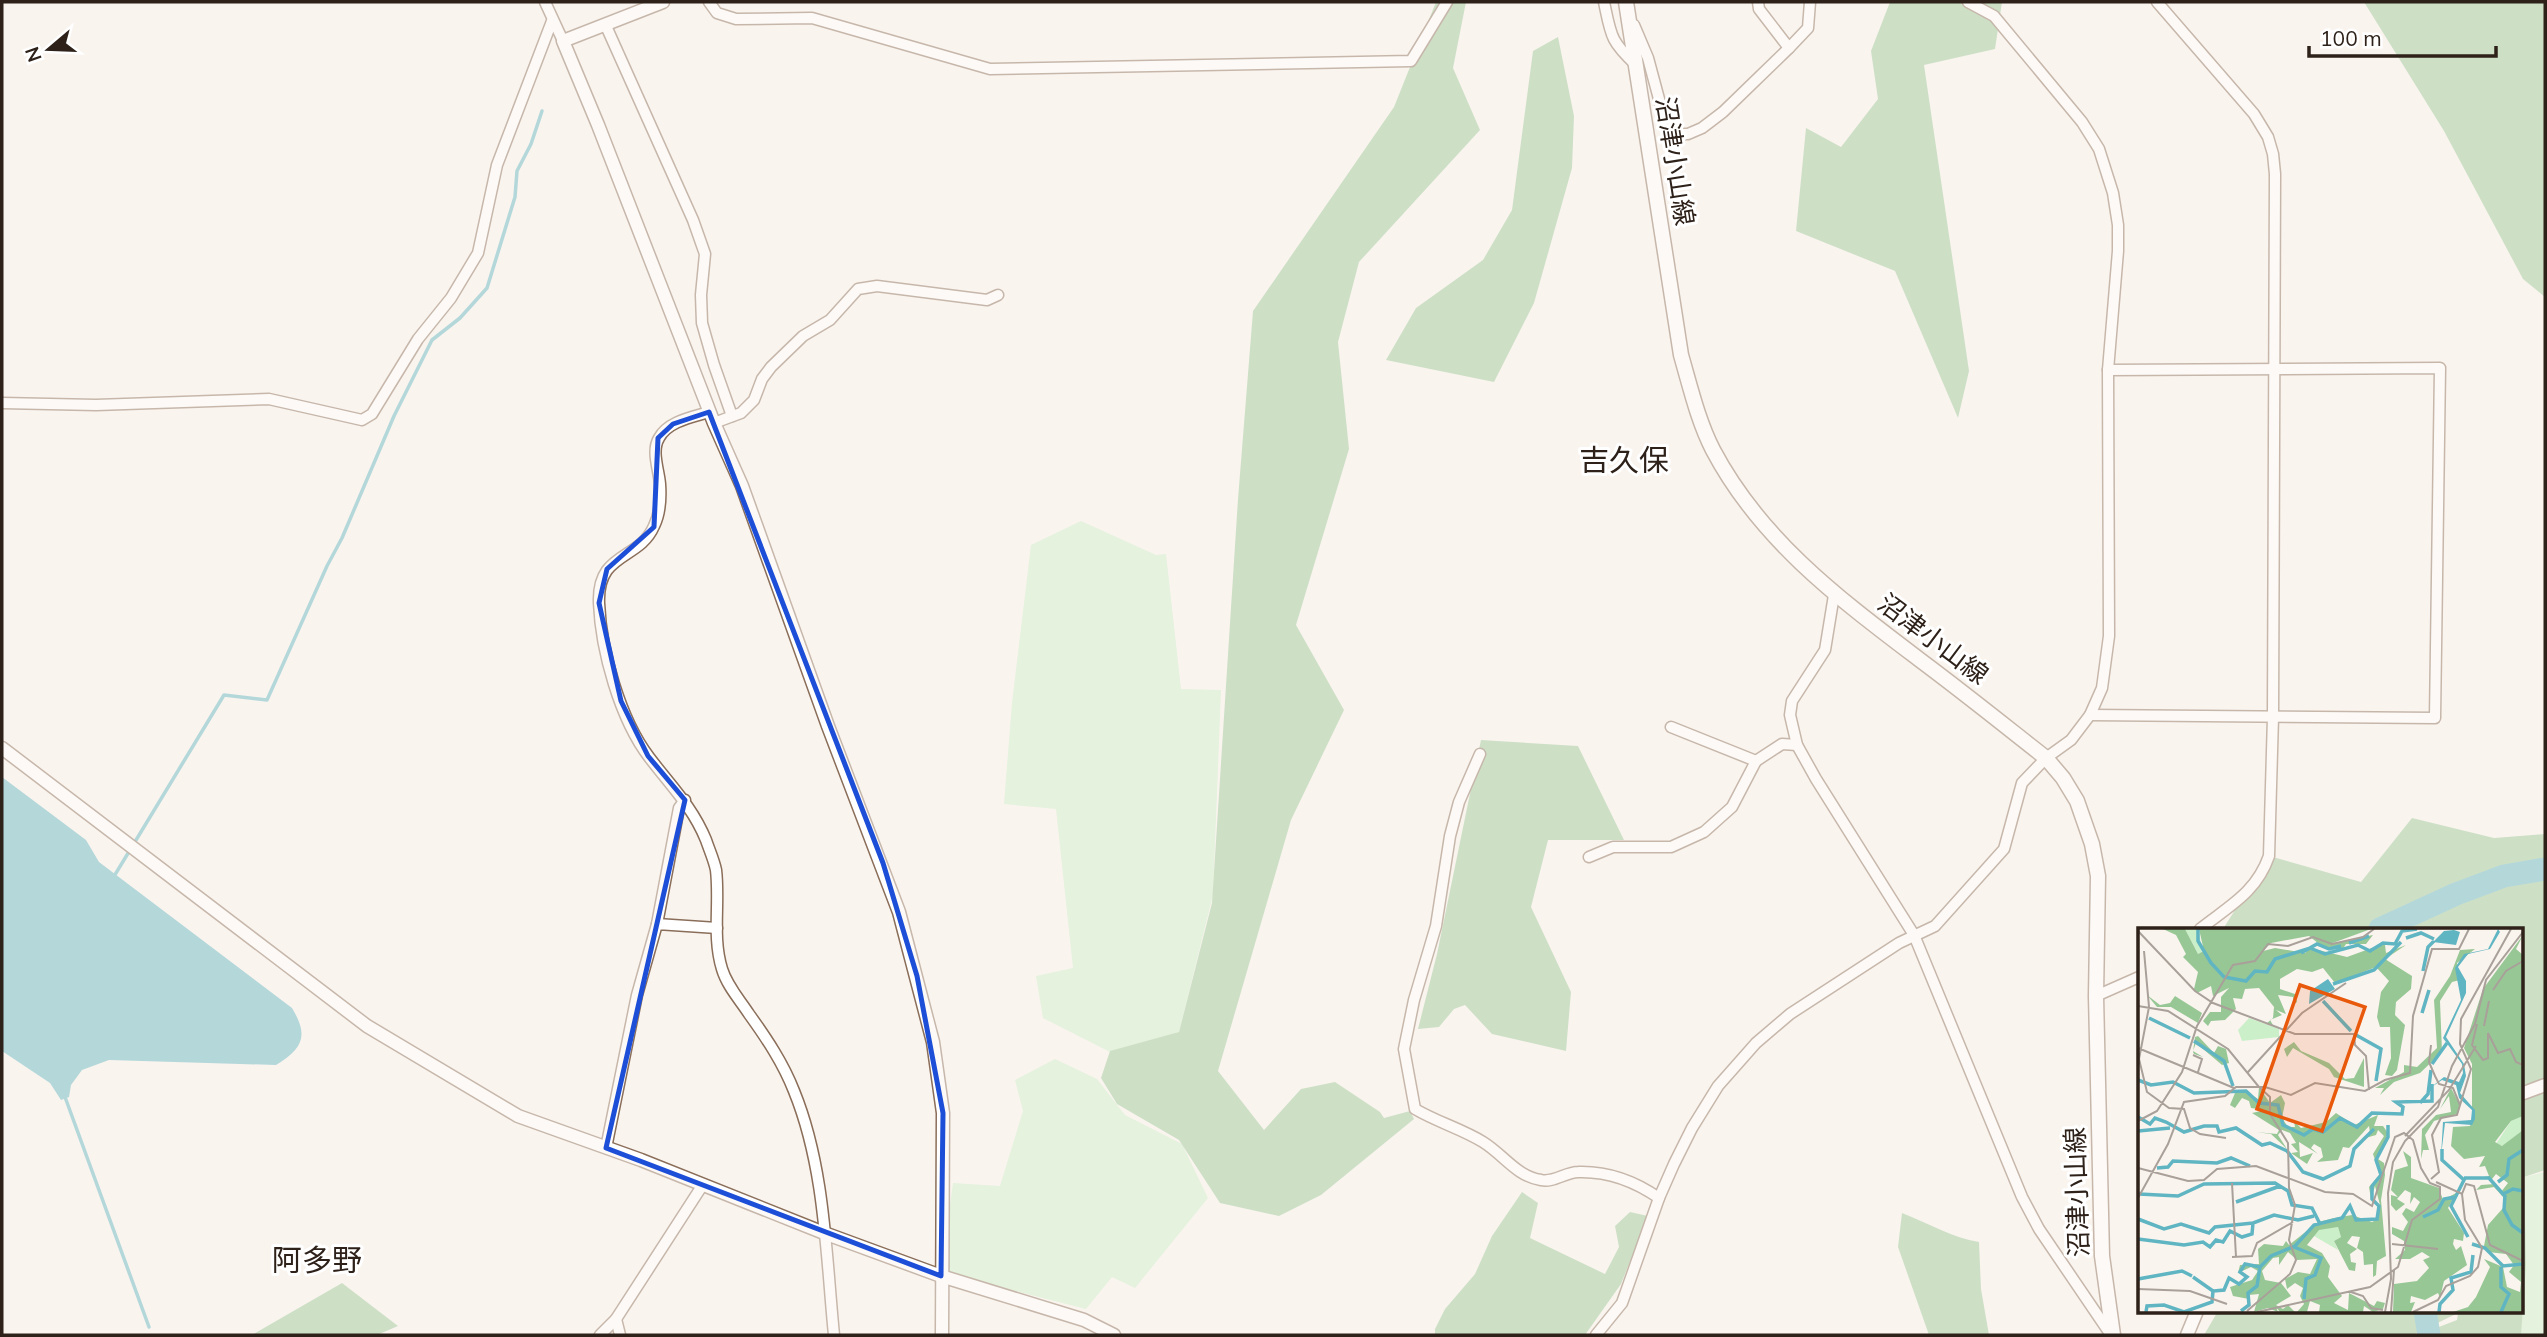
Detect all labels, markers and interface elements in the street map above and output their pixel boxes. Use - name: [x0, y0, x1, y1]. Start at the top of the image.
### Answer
- north arrow: [14, 14, 84, 84]
- scale bar: [2309, 14, 2496, 58]
- text: 100 m: [2320, 25, 2382, 51]
- text: N: [19, 44, 47, 65]
- street label: 沼津小山線: [1649, 94, 1702, 228]
- district label: 吉久保: [1579, 441, 1669, 479]
- street label: 沼津小山線: [1871, 586, 1995, 691]
- inset map: [2138, 928, 2522, 1312]
- street label: 沼津小山線: [2058, 1126, 2095, 1258]
- district label: 阿多野: [272, 1241, 362, 1279]

